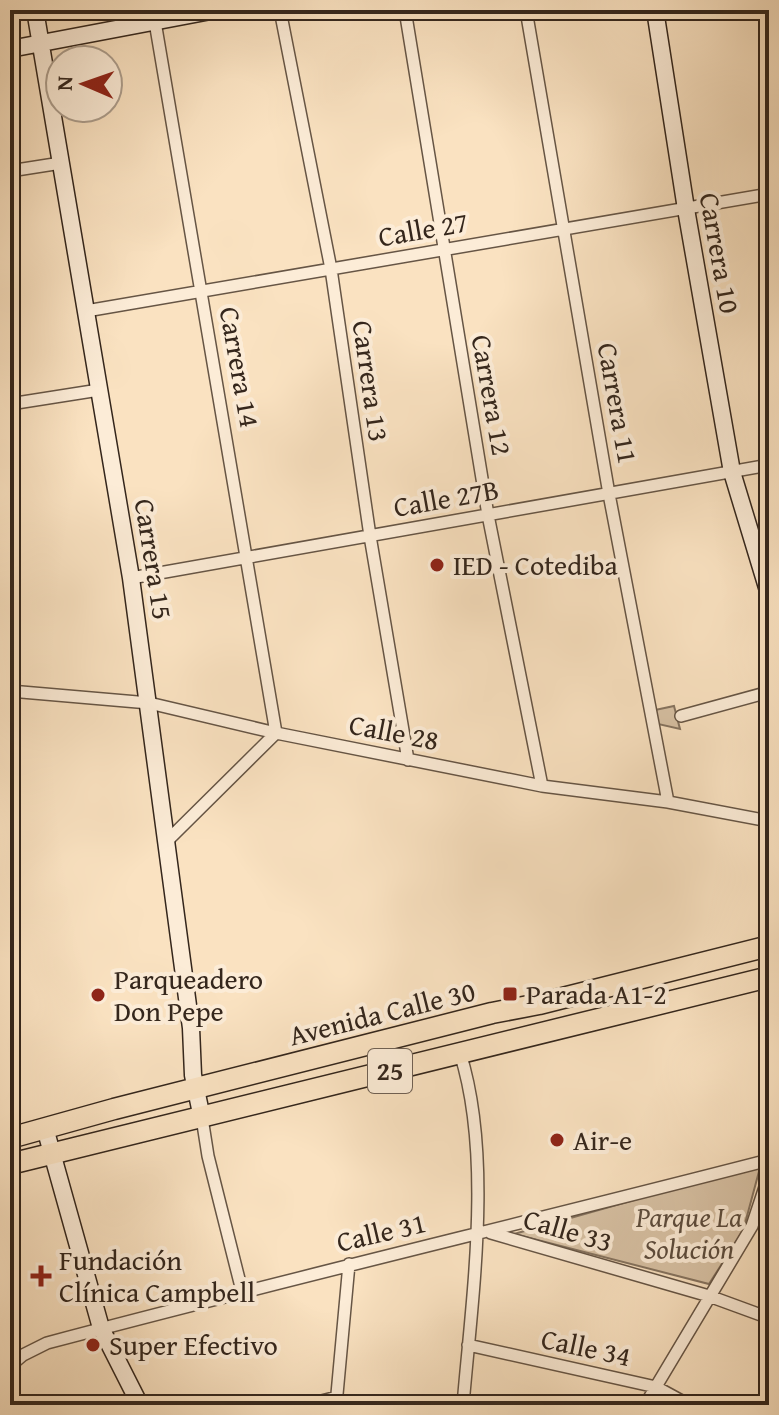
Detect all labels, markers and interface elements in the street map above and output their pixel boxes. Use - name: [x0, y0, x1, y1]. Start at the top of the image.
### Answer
- north arrow: [44, 44, 124, 124]
- text: N: [48, 75, 80, 91]
- street label: Carrera 10: [690, 189, 751, 316]
- street label: Calle 27: [375, 200, 471, 257]
- street label: Carrera 14: [210, 303, 271, 430]
- street label: Carrera 13: [343, 318, 400, 444]
- street label: Carrera 12: [462, 331, 523, 458]
- street label: Carrera 11: [588, 339, 649, 466]
- street label: Calle 27B: [390, 468, 502, 527]
- street label: Carrera 15: [125, 496, 184, 622]
- place label: IED - Cotediba: [453, 544, 619, 585]
- marker: IED - Cotediba: [428, 556, 446, 574]
- street label: Calle 28: [346, 703, 442, 760]
- place label: Parqueadero Don Pepe: [114, 958, 263, 1031]
- street label: Avenida Calle 30: [285, 970, 479, 1055]
- place label: Parada A1-2: [526, 973, 667, 1014]
- marker: Parada A1-2: [501, 985, 519, 1003]
- marker: Parqueadero Don Pepe: [89, 986, 107, 1004]
- road number: 25: [368, 1049, 412, 1093]
- place label: Air-e: [573, 1119, 632, 1160]
- marker: Air-e: [548, 1131, 566, 1149]
- park label: Parque La Solución: [635, 1196, 742, 1269]
- street label: Calle 33: [519, 1197, 617, 1262]
- street label: Calle 31: [332, 1201, 430, 1262]
- place label: Fundación Clínica Campbell: [59, 1239, 255, 1312]
- marker: Fundación Clínica Campbell: [30, 1265, 52, 1287]
- street label: Calle 34: [538, 1317, 635, 1376]
- place label: Super Efectivo: [109, 1324, 278, 1365]
- marker: Super Efectivo: [84, 1336, 102, 1354]

